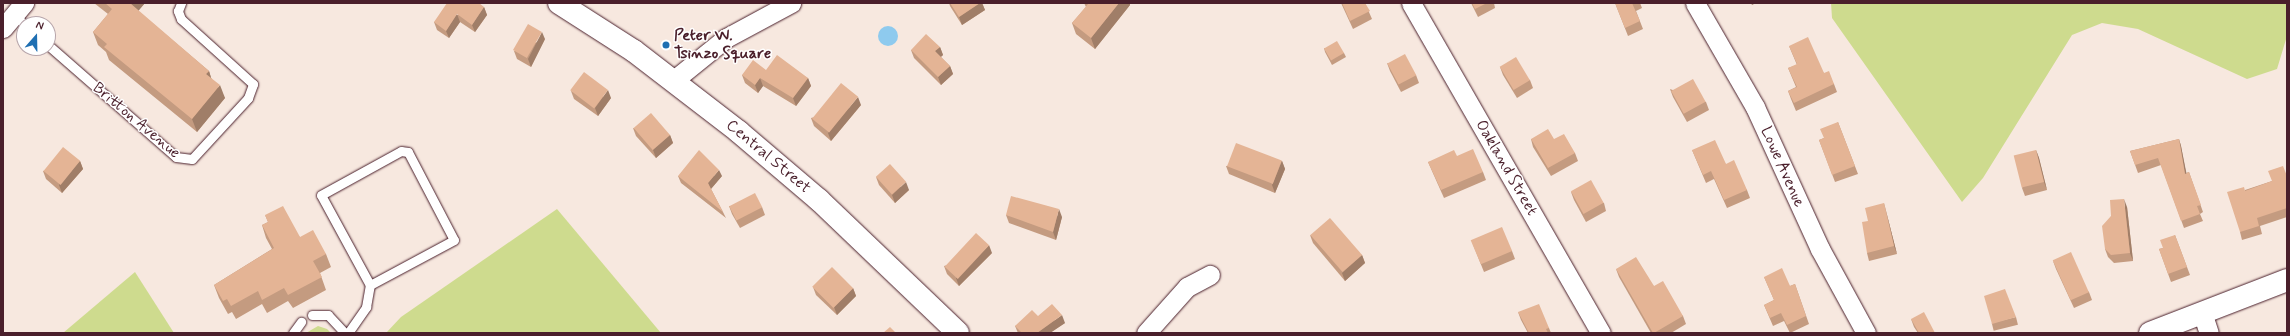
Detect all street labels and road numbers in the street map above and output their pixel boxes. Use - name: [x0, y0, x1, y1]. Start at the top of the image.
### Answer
- street label: Britton Avenue: [89, 80, 183, 162]
- street label: Central Street: [722, 116, 814, 198]
- street label: Oakland Street: [1470, 116, 1542, 220]
- street label: Lowe Avenue: [1755, 123, 1809, 211]

